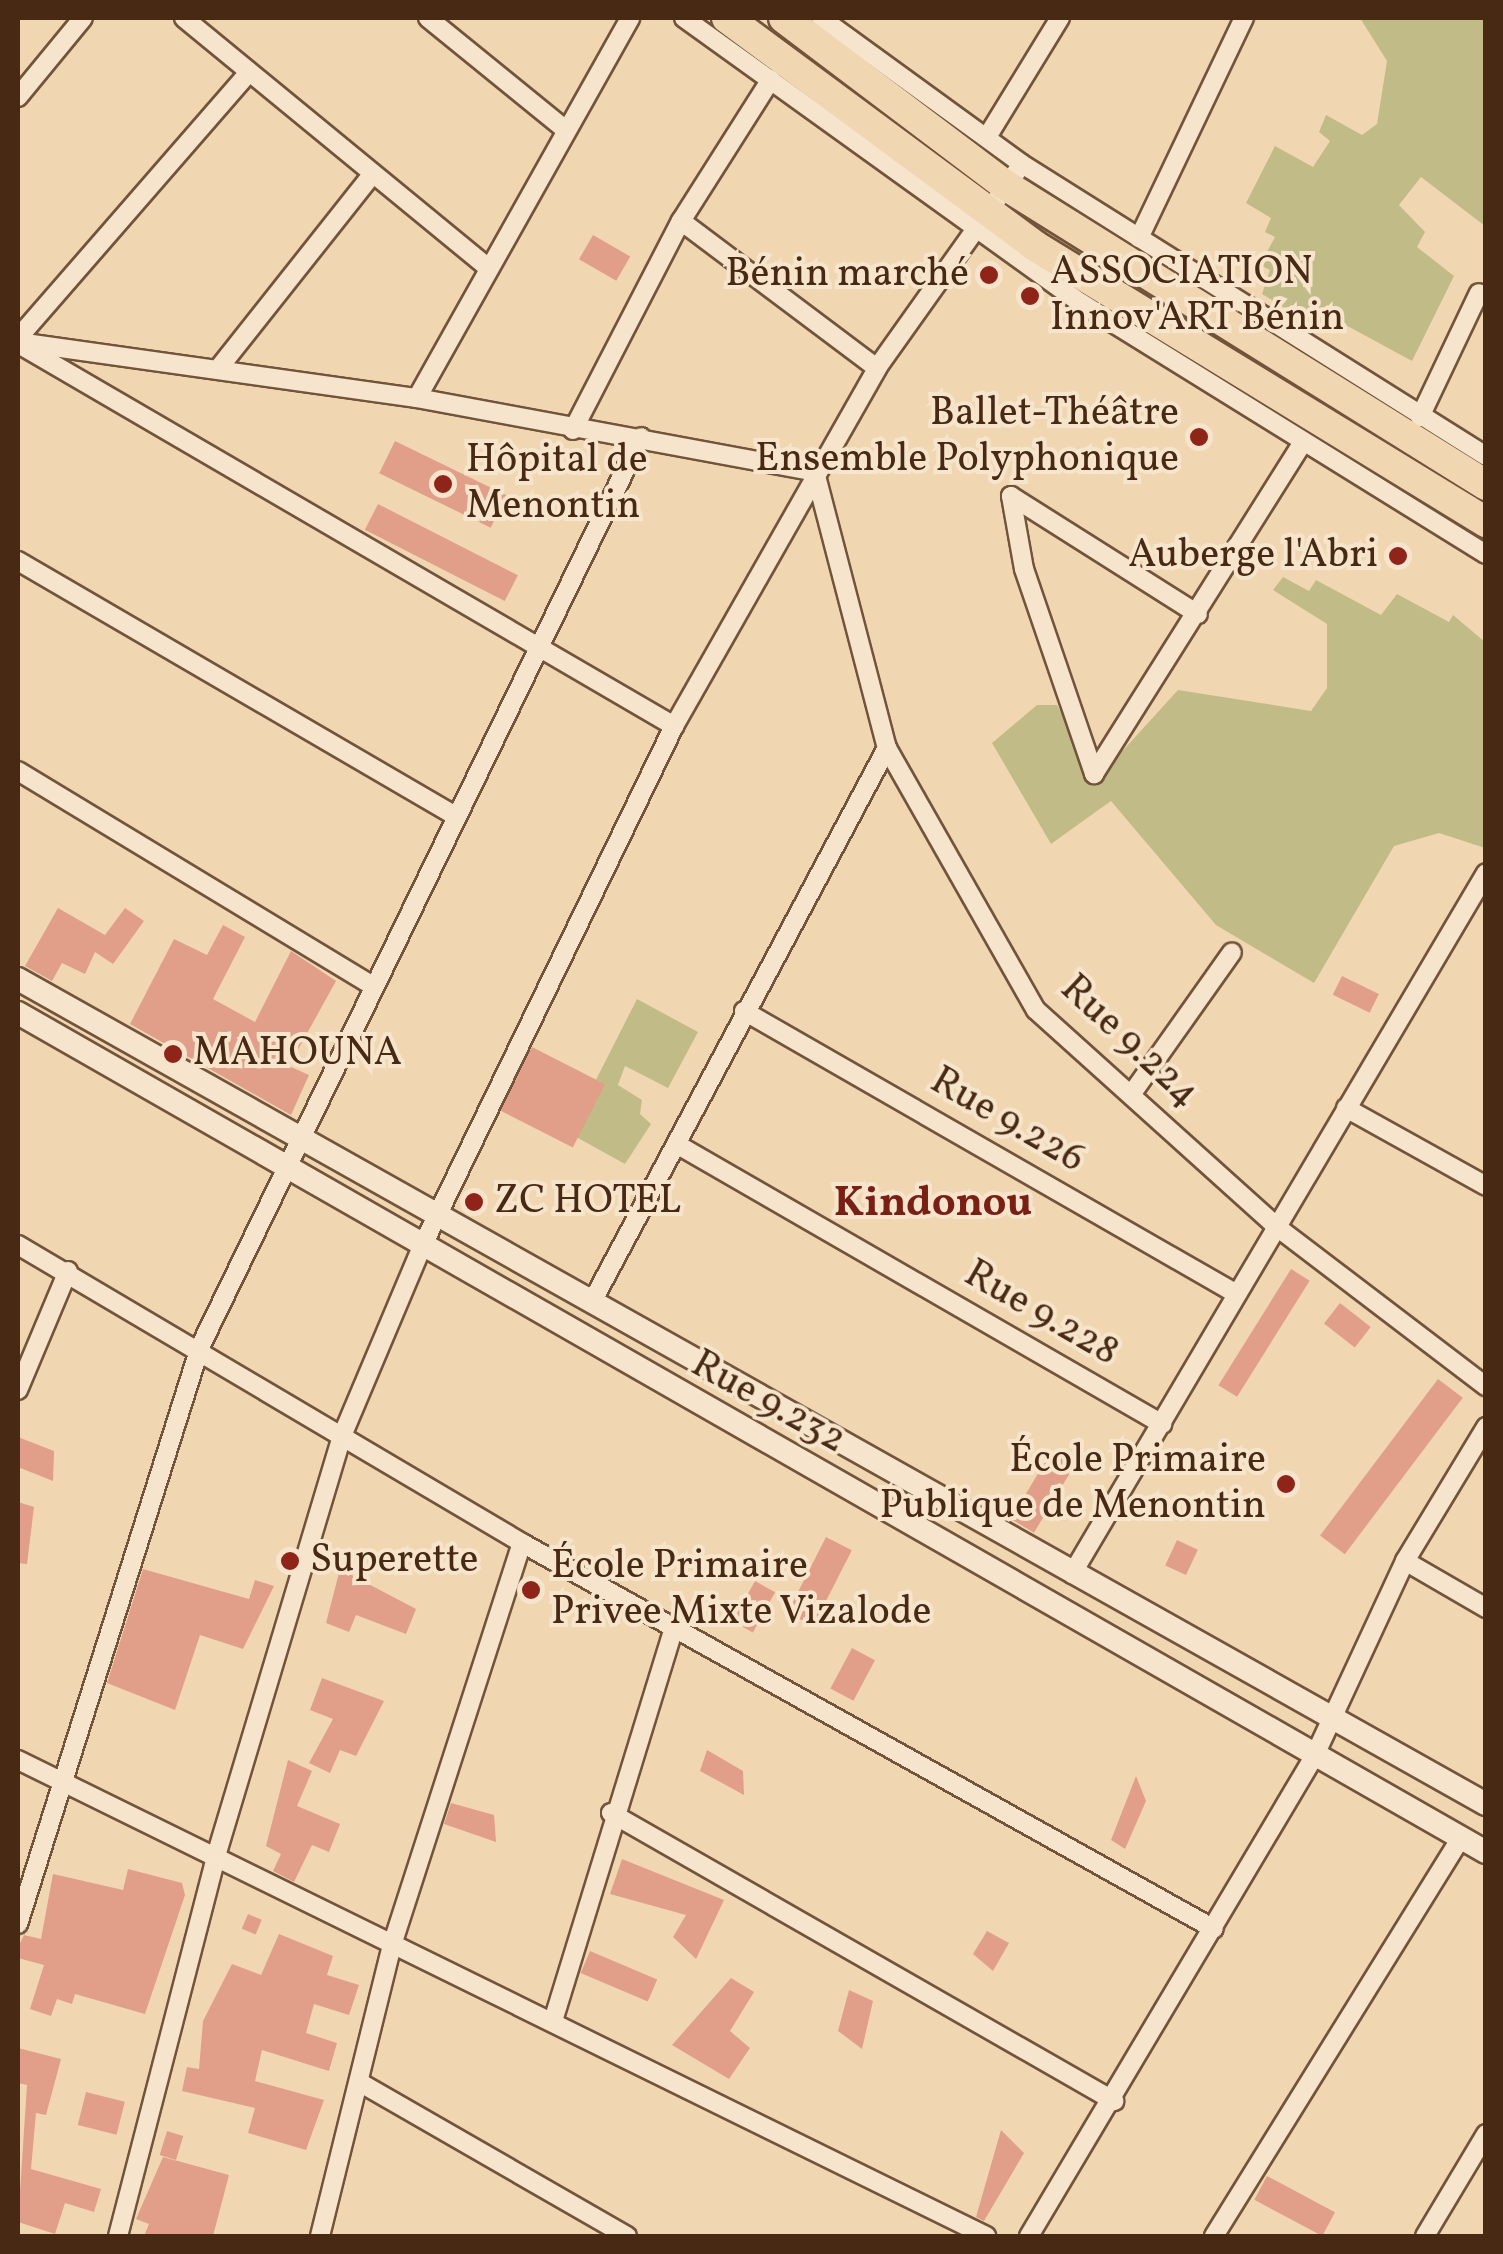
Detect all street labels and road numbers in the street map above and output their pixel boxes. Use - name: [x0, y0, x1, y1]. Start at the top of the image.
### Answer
- street label: Rue 9.224: [1049, 966, 1209, 1118]
- street label: Rue 9.226: [921, 1058, 1093, 1184]
- street label: Rue 9.228: [955, 1251, 1127, 1377]
- street label: Rue 9.232: [682, 1341, 854, 1465]

